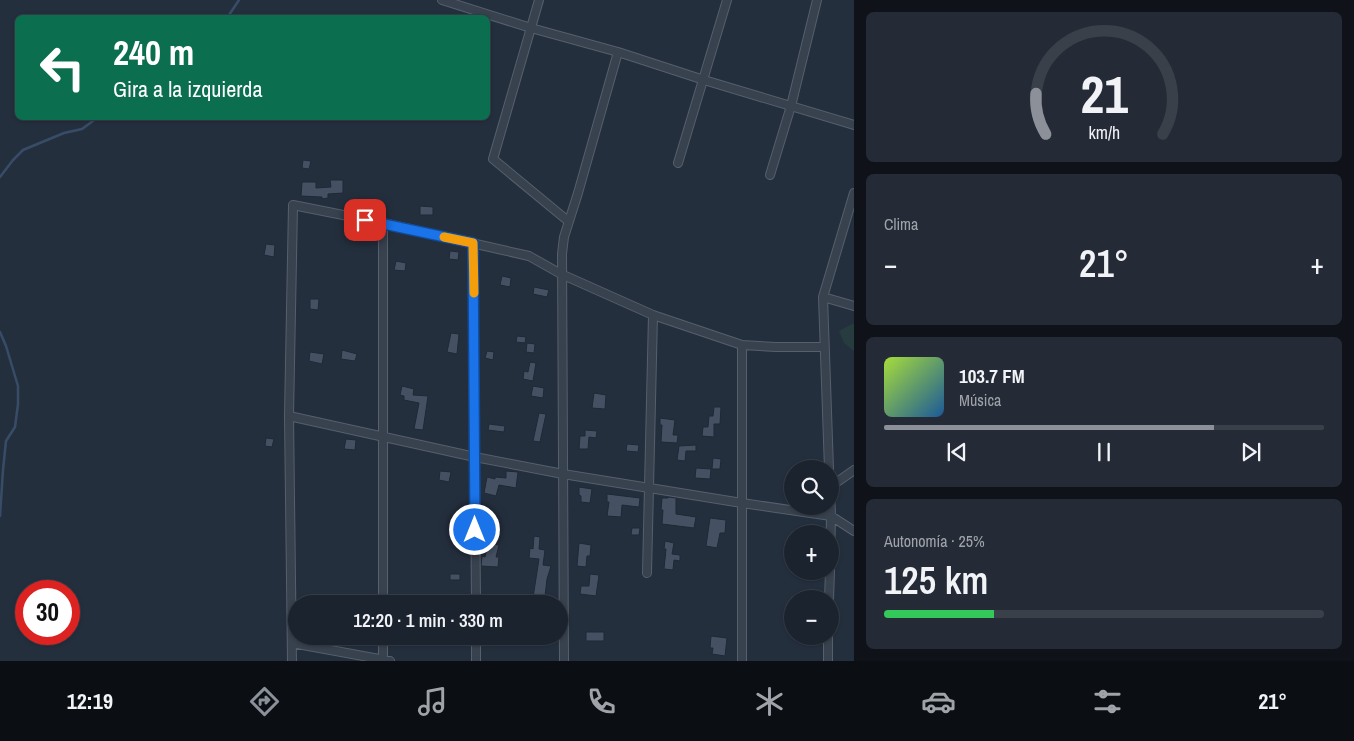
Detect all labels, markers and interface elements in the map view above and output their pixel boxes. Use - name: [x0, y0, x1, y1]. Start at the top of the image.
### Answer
- text: 240 m: [113, 29, 194, 76]
- icon: left: [30, 35, 95, 100]
- text: 21: [1080, 59, 1128, 129]
- text: Gira a la izquierda: [113, 74, 262, 104]
- text: km/h: [1088, 121, 1120, 145]
- pin: [344, 199, 386, 241]
- icon: arrive: [351, 206, 379, 234]
- text: Clima: [884, 213, 918, 235]
- text: 21°: [1079, 238, 1129, 289]
- text: −: [884, 245, 897, 283]
- text: +: [1311, 245, 1324, 283]
- text: 103.7 FM: [959, 363, 1025, 389]
- text: Música: [959, 389, 1001, 411]
- icon: previous: [943, 438, 971, 466]
- icon: pause: [1090, 438, 1118, 466]
- icon: next: [1237, 438, 1265, 466]
- map controls: [784, 460, 839, 645]
- button: search: [784, 460, 839, 515]
- position arrow: [448, 503, 500, 555]
- button: +: [784, 525, 839, 580]
- text: Autonomía · 25%: [884, 530, 985, 552]
- text: 125 km: [884, 555, 988, 606]
- speed limit sign: 30: [15, 580, 80, 645]
- button: −: [784, 590, 839, 645]
- text: 12:20 · 1 min · 330 m: [353, 607, 503, 633]
- icon: directions: [247, 684, 282, 719]
- icon: music: [415, 684, 450, 719]
- icon: phone: [584, 684, 619, 719]
- icon: climate: [752, 684, 787, 719]
- icon: car: [921, 684, 956, 719]
- icon: filters: [1090, 684, 1125, 719]
- text: 12:19: [67, 686, 113, 716]
- text: 21°: [1258, 686, 1287, 716]

